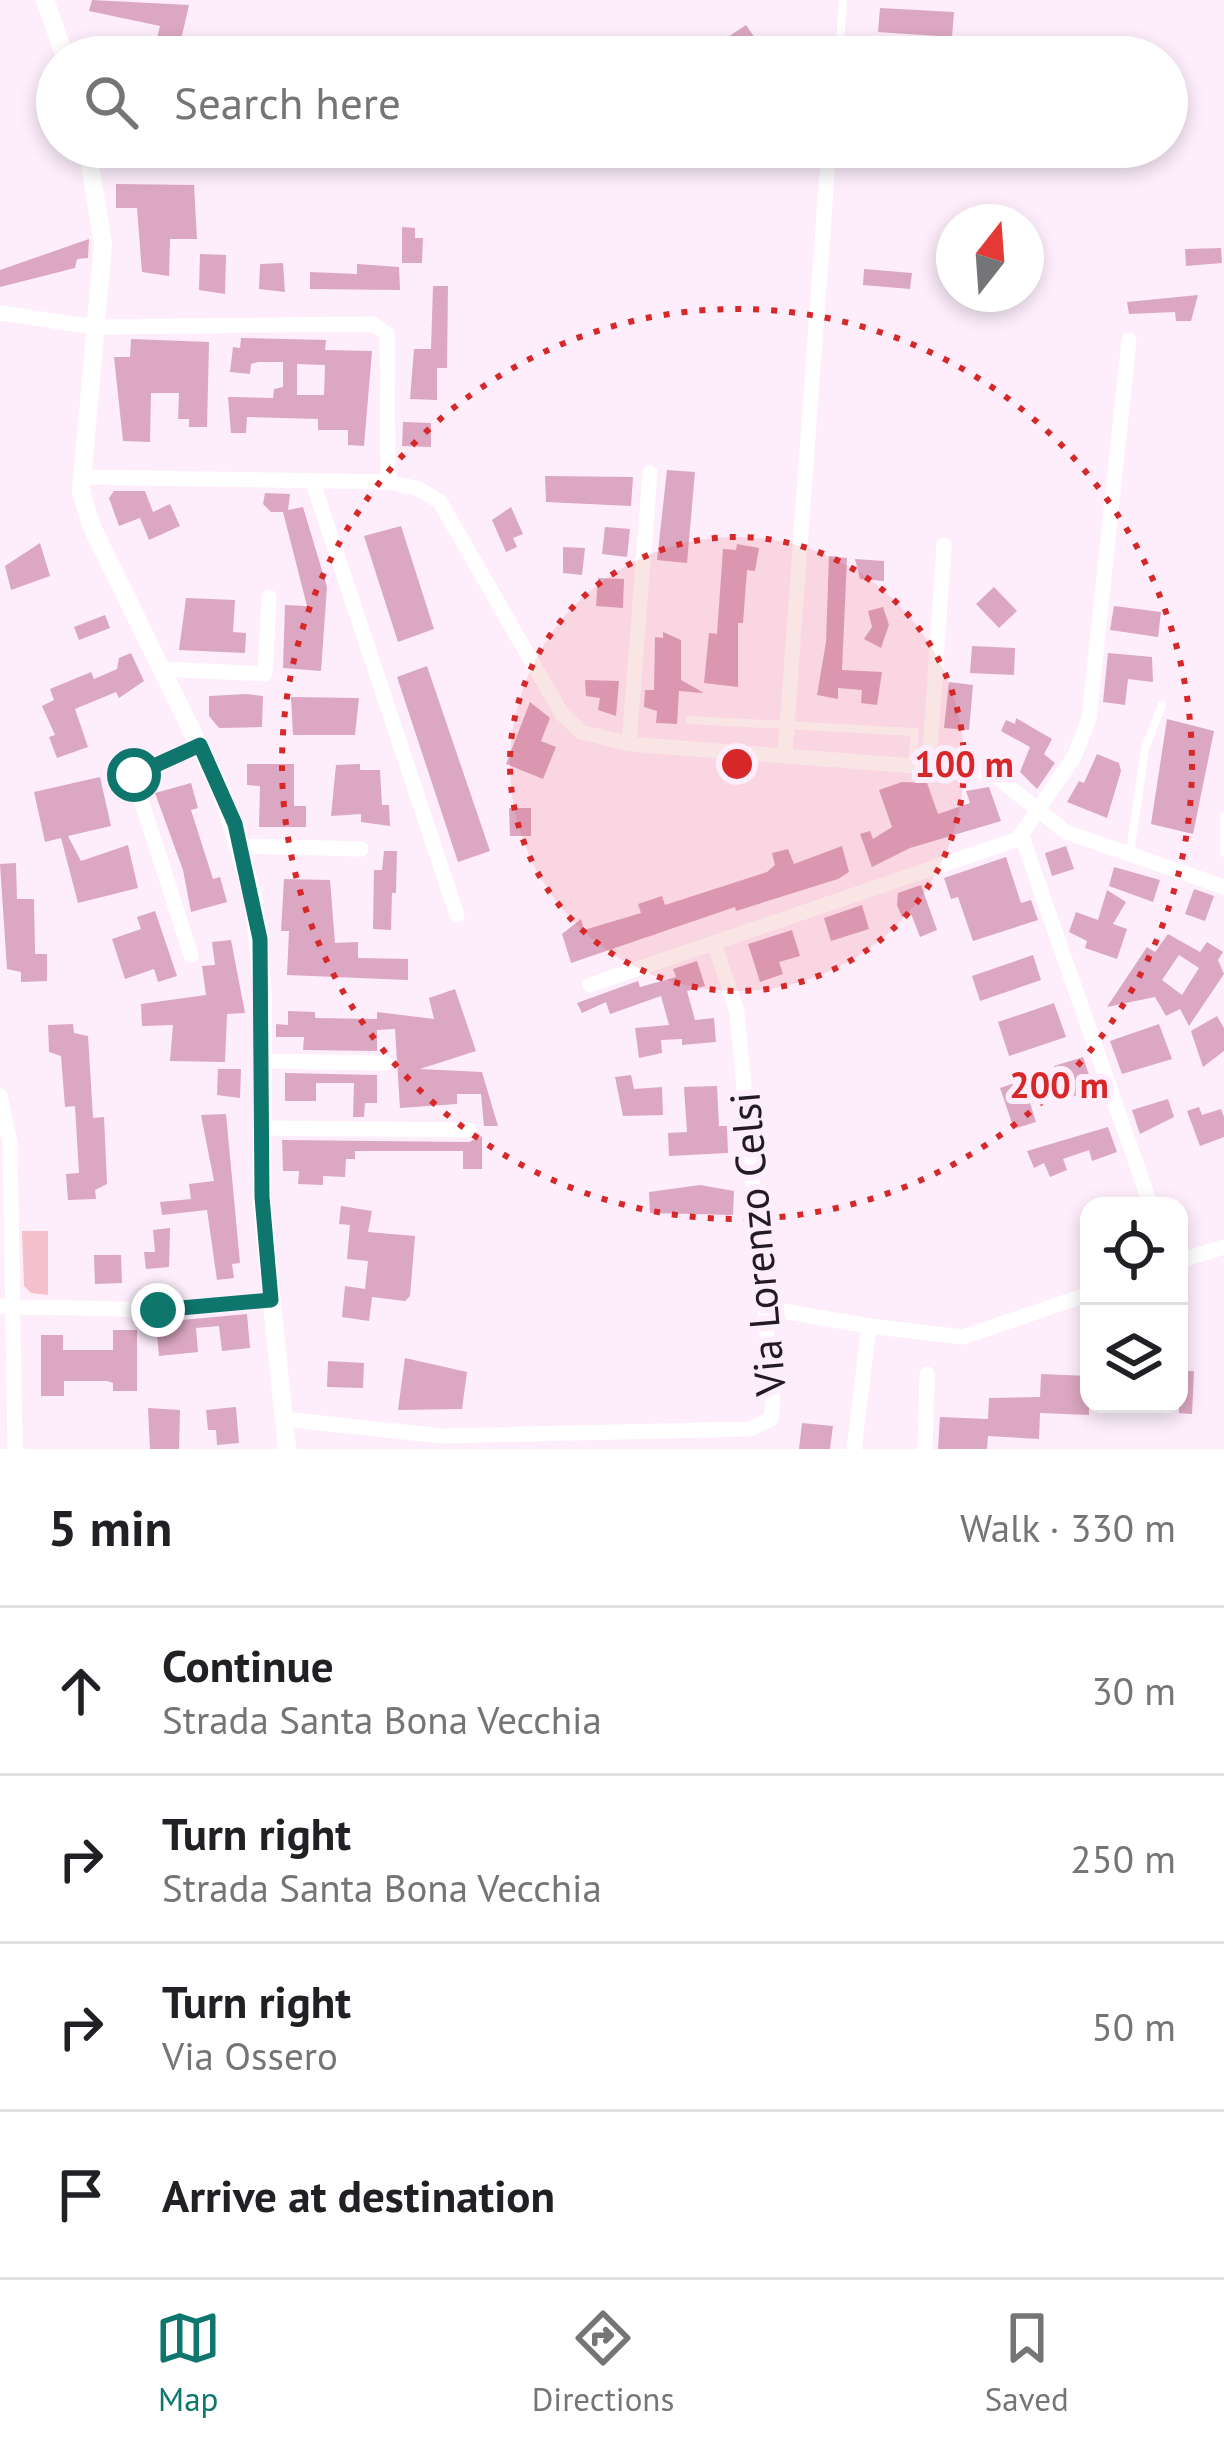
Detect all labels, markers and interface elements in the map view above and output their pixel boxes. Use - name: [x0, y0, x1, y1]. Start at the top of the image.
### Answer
- search box: [36, 36, 1188, 168]
- icon: search: [78, 69, 144, 135]
- text: Search here: [174, 73, 401, 131]
- north arrow: [936, 204, 1044, 312]
- text: 100 m: [914, 740, 1014, 787]
- centre of rings: [716, 743, 758, 785]
- route start: [107, 748, 161, 802]
- text: 200 m: [1009, 1061, 1109, 1108]
- street label: Via Lorenzo Celsi: [716, 1090, 798, 1399]
- map controls: [1080, 1197, 1188, 1413]
- button: locate: [1080, 1197, 1188, 1305]
- route end: [131, 1283, 185, 1337]
- button: layers: [1080, 1305, 1188, 1413]
- text: 5 min: [48, 1494, 172, 1560]
- text: Walk · 330 m: [960, 1502, 1176, 1553]
- text: Continue: [162, 1636, 334, 1694]
- icon: ahead: [48, 1658, 114, 1724]
- text: 30 m: [1091, 1665, 1176, 1716]
- text: Strada Santa Bona Vecchia: [162, 1694, 602, 1745]
- text: Turn right: [162, 1804, 351, 1862]
- icon: right: [48, 1826, 114, 1892]
- text: 250 m: [1070, 1833, 1176, 1884]
- text: Strada Santa Bona Vecchia: [162, 1862, 602, 1913]
- text: Turn right: [162, 1972, 351, 2030]
- icon: right: [48, 1994, 114, 2060]
- text: 50 m: [1091, 2001, 1176, 2052]
- text: Via Ossero: [162, 2030, 338, 2081]
- icon: arrive: [48, 2162, 114, 2228]
- text: Arrive at destination: [162, 2166, 555, 2224]
- tab: Map: [155, 2305, 221, 2420]
- tab: Directions: [532, 2305, 674, 2420]
- tab: Saved: [985, 2305, 1069, 2420]

